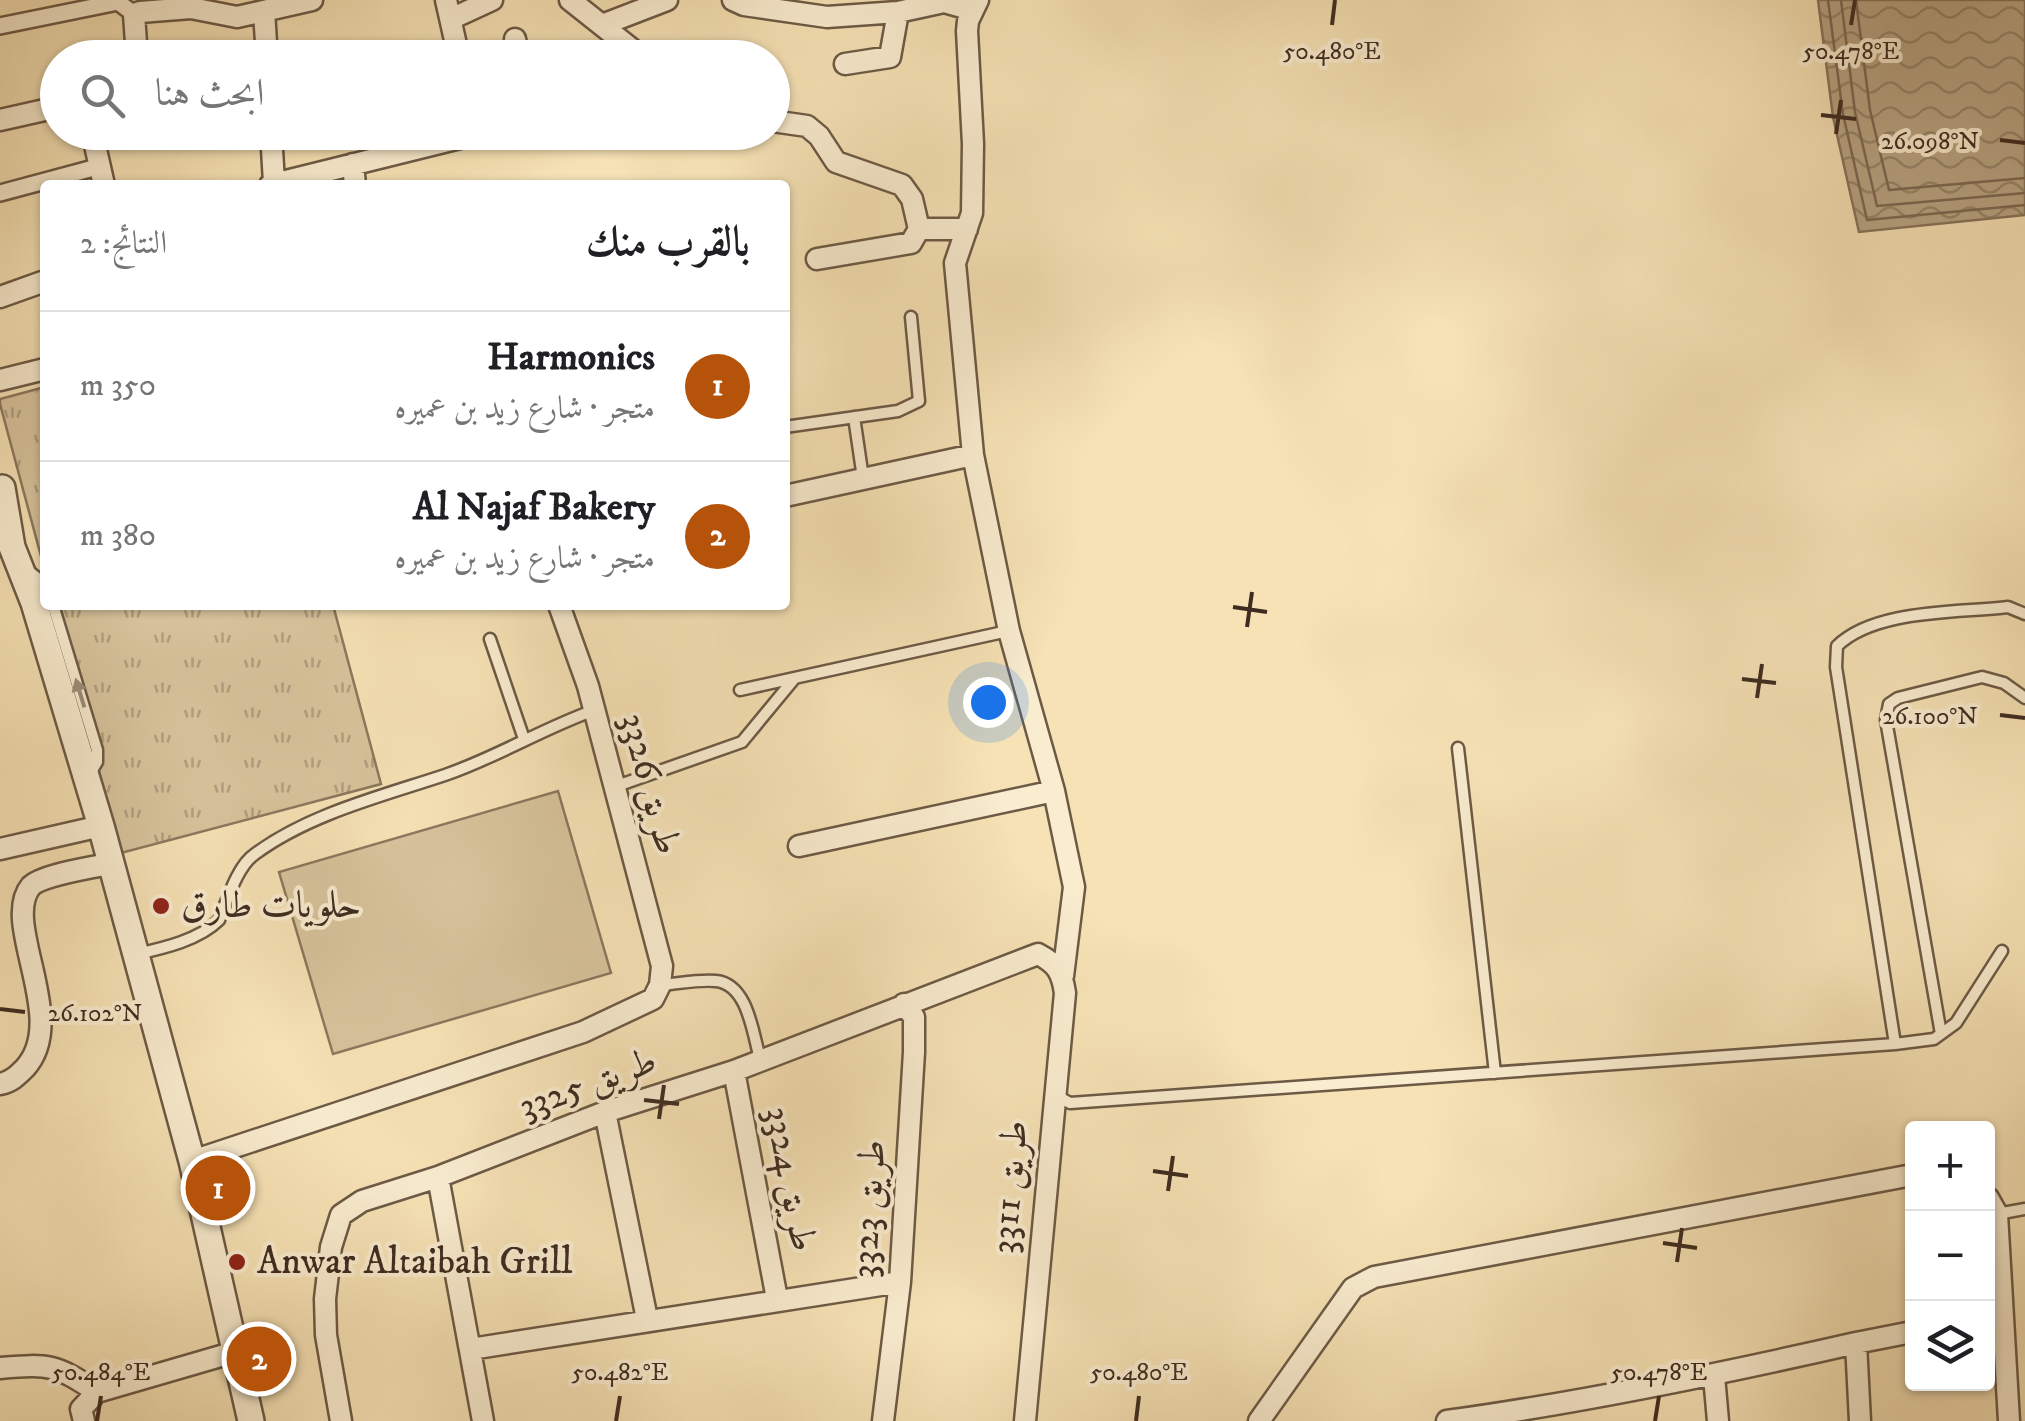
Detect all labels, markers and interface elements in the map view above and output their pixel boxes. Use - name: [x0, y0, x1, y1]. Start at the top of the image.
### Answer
- text: 50.480°E: [1283, 36, 1381, 67]
- text: 50.478°E: [1802, 36, 1900, 67]
- search box: [40, 40, 790, 150]
- icon: search: [75, 68, 130, 123]
- text: ابحث هنا: [155, 70, 265, 118]
- text: 26.098°N: [1881, 126, 1979, 157]
- text: بالقرب منك: [586, 217, 750, 269]
- text: النتائج: 2: [80, 224, 167, 264]
- text: Harmonics: [487, 334, 655, 382]
- text: 350 m: [80, 366, 156, 406]
- text: 1: [712, 366, 723, 406]
- text: متجر · شارع زيد بن عميره: [395, 389, 655, 429]
- text: Al Najaf Bakery: [413, 484, 655, 532]
- text: 380 m: [80, 516, 156, 556]
- text: 2: [710, 516, 725, 556]
- text: متجر · شارع زيد بن عميره: [395, 539, 655, 579]
- one-way arrow: [72, 677, 87, 707]
- your location: [963, 677, 1014, 728]
- text: 26.100°N: [1882, 701, 1978, 732]
- street label: طريق 3326: [608, 708, 692, 860]
- place label: حلويات طارق: [181, 882, 361, 930]
- marker: حلويات طارق: [150, 895, 172, 917]
- text: 26.102°N: [48, 998, 142, 1029]
- street label: طريق 3325: [512, 1037, 664, 1131]
- street label: طريق 3324: [752, 1102, 828, 1256]
- street label: طريق 3311: [980, 1118, 1040, 1256]
- map controls: [1905, 1121, 1995, 1391]
- button: +: [1905, 1121, 1995, 1211]
- street label: طريق 3323: [840, 1138, 898, 1280]
- pin: 1: [186, 1150, 250, 1226]
- button: −: [1905, 1211, 1995, 1301]
- place label: Anwar Altaibah Grill: [257, 1238, 573, 1286]
- marker: Anwar Altaibah Grill: [226, 1251, 248, 1273]
- button: layers: [1905, 1301, 1995, 1391]
- pin: 2: [226, 1322, 292, 1396]
- text: 50.484°E: [51, 1357, 151, 1388]
- text: 50.482°E: [572, 1357, 668, 1388]
- text: 50.480°E: [1090, 1357, 1188, 1388]
- text: 50.478°E: [1610, 1357, 1708, 1388]

